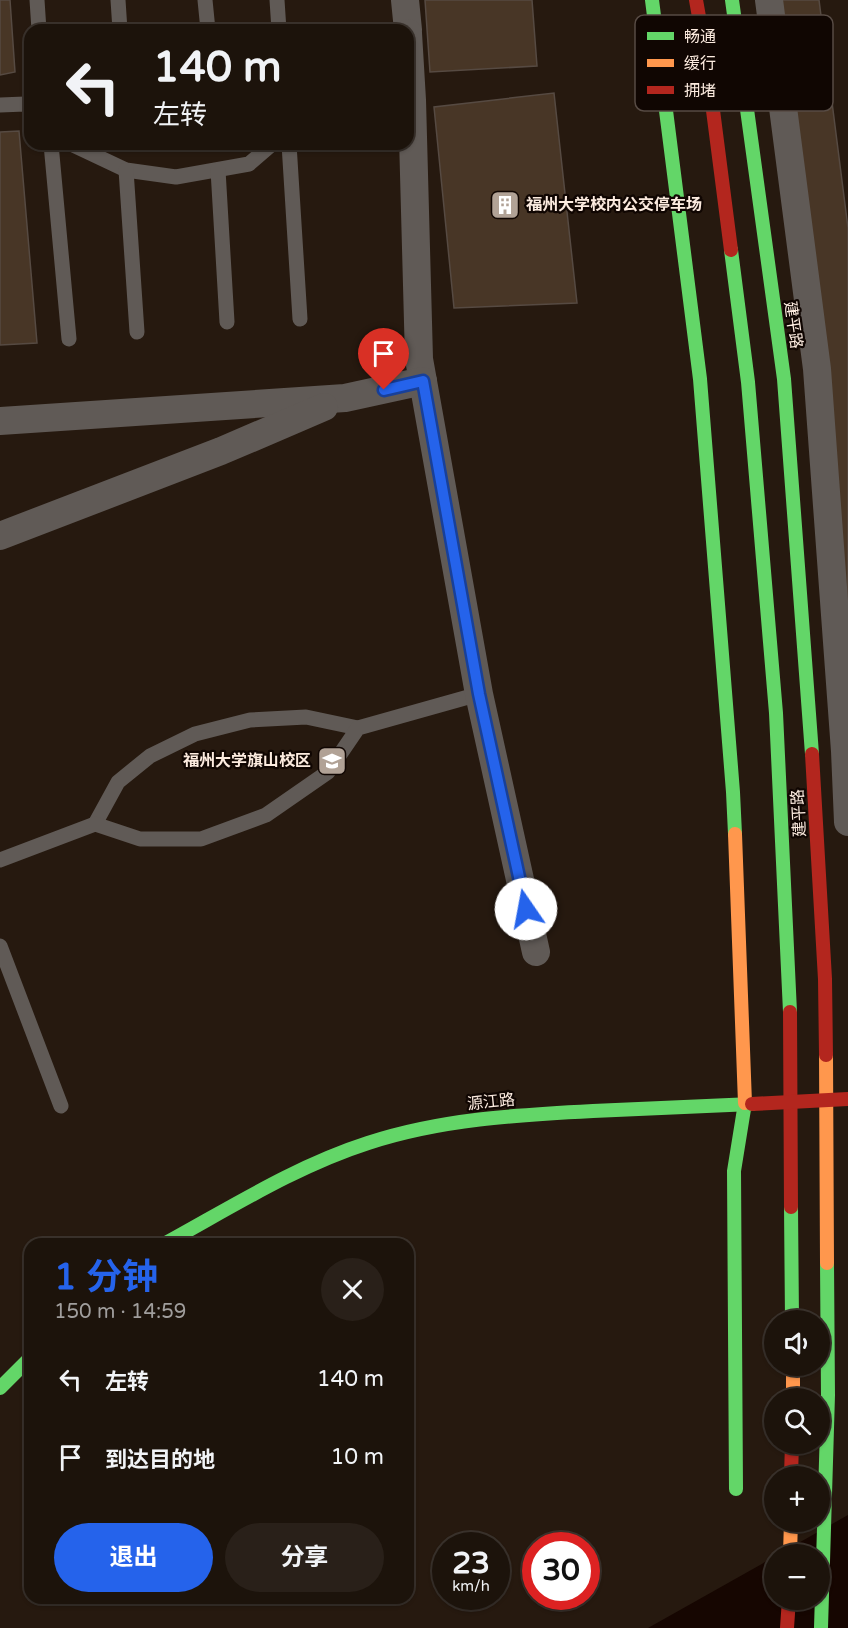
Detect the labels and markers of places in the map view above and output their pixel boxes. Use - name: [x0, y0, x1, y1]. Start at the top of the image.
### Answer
- building icon: 福州大学校内公交停车场: [489, 189, 521, 221]
- place label: 福州大学校内公交停车场: [526, 195, 702, 215]
- pin: [358, 328, 409, 390]
- school or university icon: 福州大学旗山校区: [316, 745, 348, 777]
- place label: 福州大学旗山校区: [183, 751, 311, 771]

